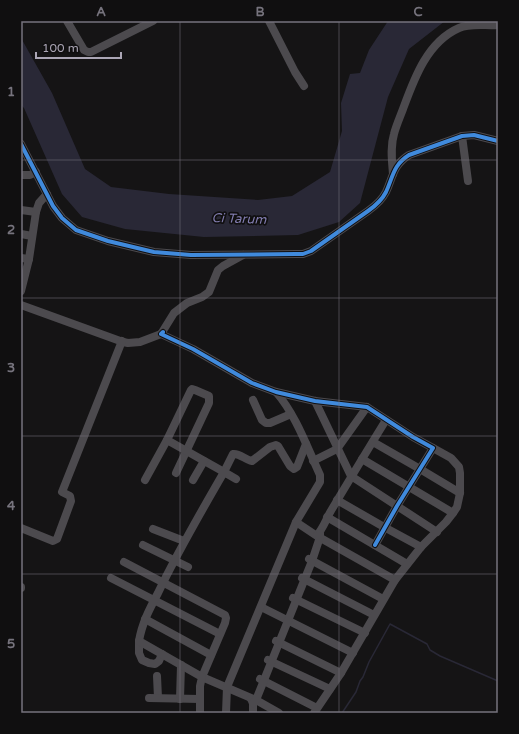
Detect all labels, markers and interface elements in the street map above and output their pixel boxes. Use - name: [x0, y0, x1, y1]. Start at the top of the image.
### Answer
- text: A: [96, 4, 106, 20]
- text: B: [255, 4, 265, 20]
- text: C: [413, 4, 423, 20]
- scale bar: [36, 34, 121, 60]
- text: 100 m: [42, 41, 79, 55]
- text: 1: [7, 84, 15, 100]
- water label: Ci Tarum: [211, 210, 268, 228]
- text: 2: [7, 222, 15, 238]
- text: 3: [7, 360, 15, 376]
- text: 4: [7, 498, 16, 514]
- text: 5: [7, 636, 15, 652]

